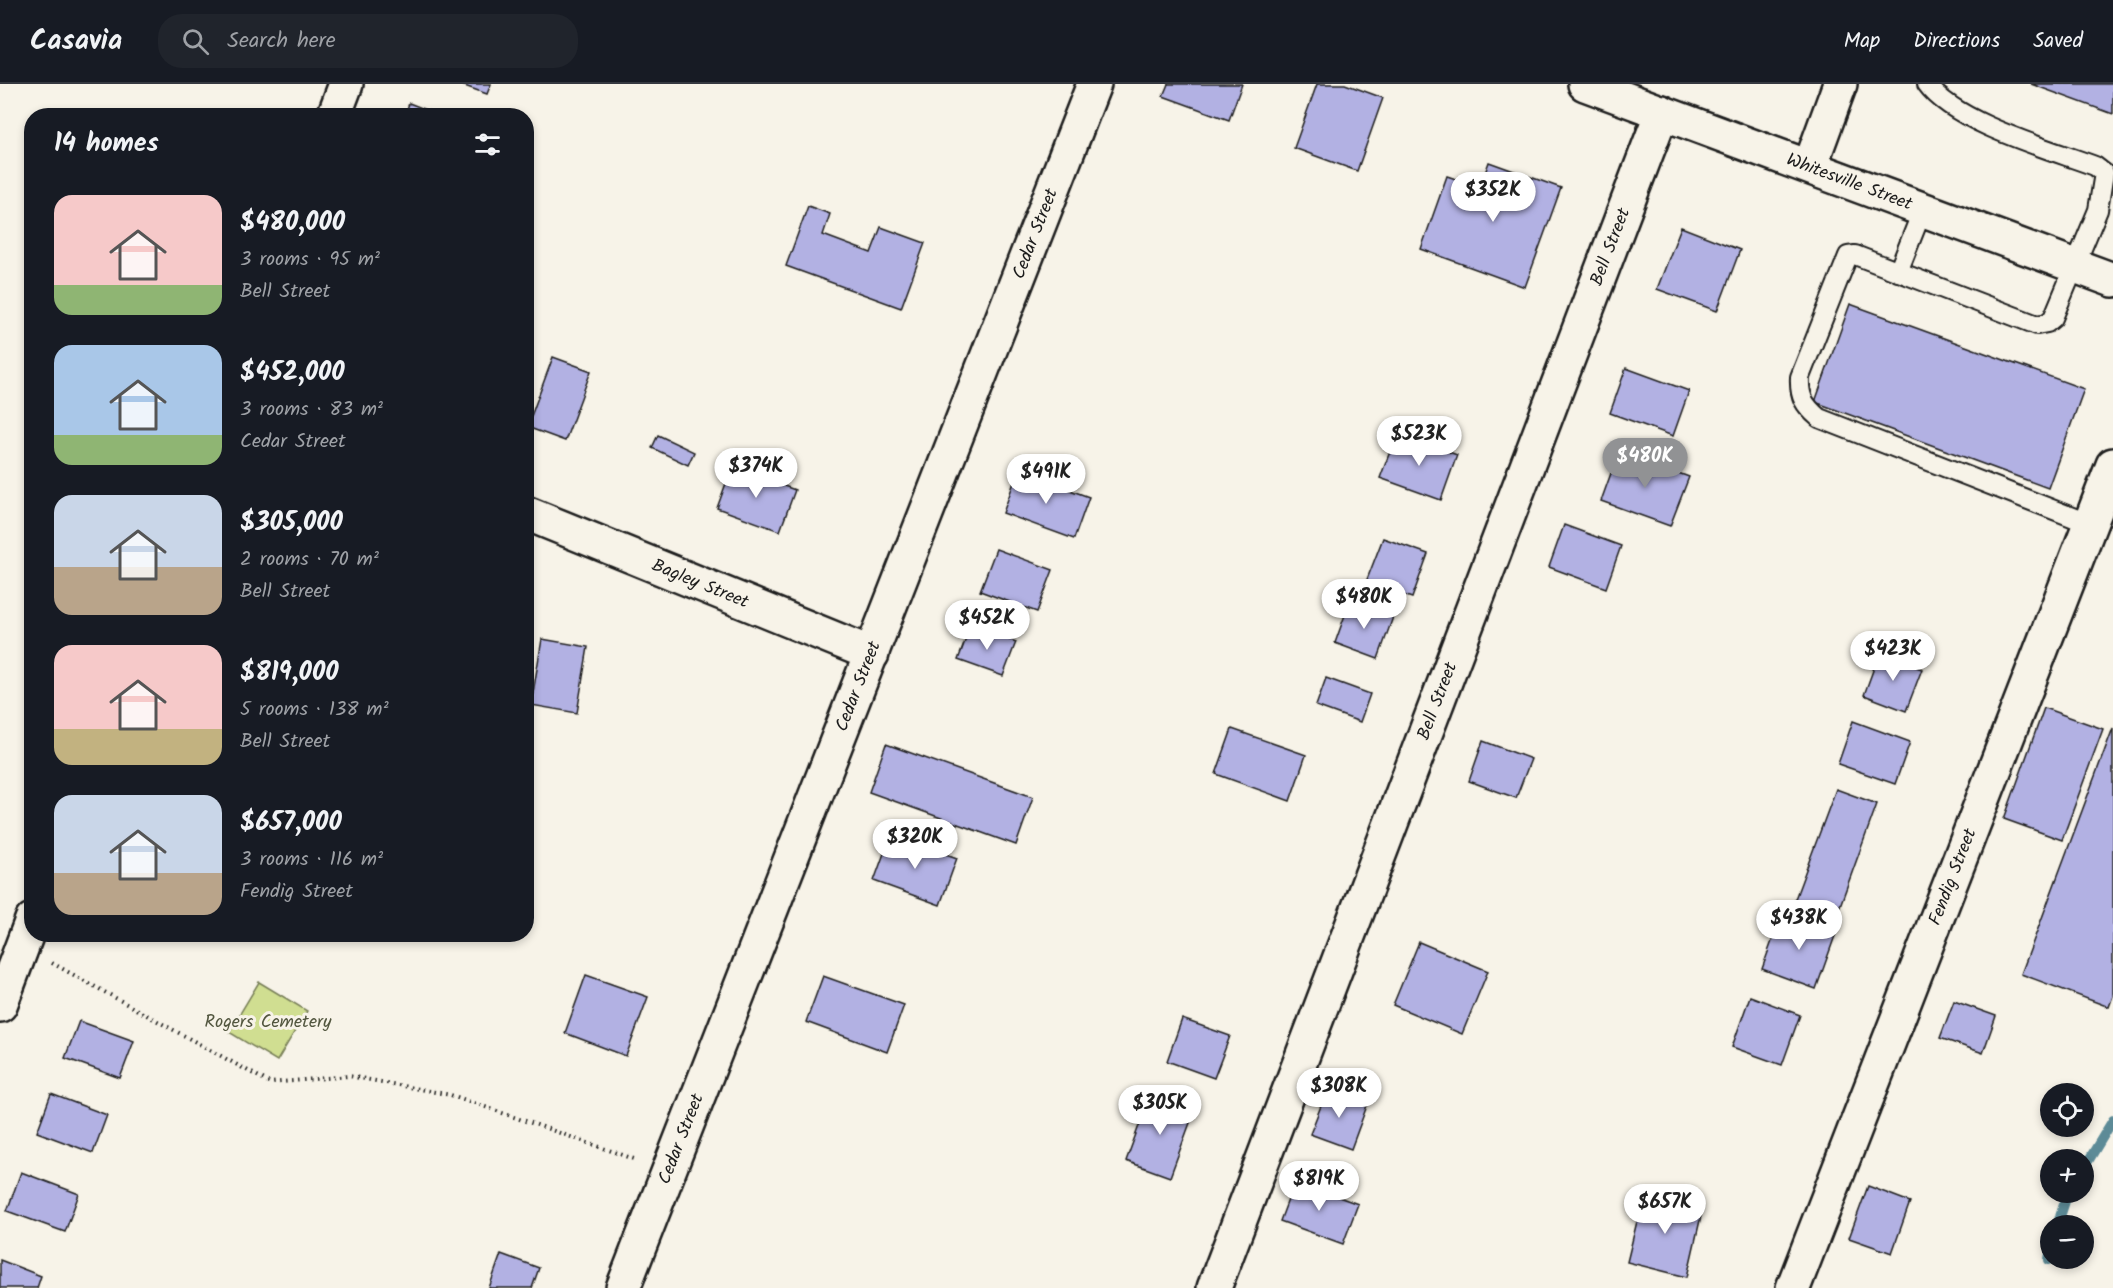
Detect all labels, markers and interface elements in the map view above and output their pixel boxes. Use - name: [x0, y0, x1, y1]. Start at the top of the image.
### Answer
- search box: [158, 14, 578, 68]
- text: Casavia: [30, 19, 122, 64]
- text: Search here: [227, 24, 336, 59]
- icon: search: [179, 25, 212, 58]
- text: Map: [1844, 25, 1880, 58]
- text: Directions: [1913, 25, 2000, 58]
- text: Saved: [2033, 25, 2083, 58]
- text: 14 homes: [54, 123, 159, 165]
- icon: filters: [471, 128, 504, 161]
- street label: Whitesville Street: [1782, 145, 1918, 219]
- pin: $352K: [1451, 172, 1535, 223]
- text: $352K: [1465, 175, 1521, 207]
- street label: Cedar Street: [1005, 183, 1067, 283]
- text: $480,000: [240, 202, 345, 244]
- street label: Bell Street: [1583, 203, 1639, 290]
- icon: home: [102, 219, 174, 291]
- text: 3 rooms · 95 m²: [240, 244, 380, 276]
- text: Bell Street: [240, 276, 330, 308]
- text: $452,000: [240, 352, 345, 394]
- icon: home: [102, 369, 174, 441]
- text: 3 rooms · 83 m²: [240, 394, 383, 426]
- pin: $523K: [1377, 416, 1461, 467]
- text: $523K: [1391, 419, 1447, 451]
- text: Cedar Street: [240, 426, 346, 458]
- pin: $480K: [1603, 438, 1687, 489]
- text: $480K: [1617, 441, 1673, 473]
- pin: $374K: [714, 448, 798, 499]
- text: $374K: [728, 451, 784, 483]
- pin: $491K: [1004, 454, 1088, 505]
- text: $491K: [1021, 457, 1071, 489]
- text: $305,000: [240, 502, 343, 544]
- icon: home: [102, 519, 174, 591]
- text: 2 rooms · 70 m²: [240, 544, 379, 576]
- street label: Bagley Street: [647, 551, 754, 617]
- text: Bell Street: [240, 576, 330, 608]
- pin: $480K: [1322, 579, 1406, 630]
- text: $480K: [1336, 582, 1392, 614]
- pin: $452K: [945, 600, 1029, 651]
- text: $452K: [959, 603, 1015, 635]
- pin: $423K: [1851, 631, 1935, 682]
- text: $423K: [1864, 634, 1922, 666]
- street label: Cedar Street: [827, 636, 890, 736]
- text: $819,000: [240, 652, 339, 694]
- street label: Bell Street: [1410, 657, 1466, 744]
- icon: home: [102, 669, 174, 741]
- text: 5 rooms · 138 m²: [240, 694, 389, 726]
- text: Bell Street: [240, 726, 330, 758]
- text: $657,000: [240, 802, 342, 844]
- icon: home: [102, 819, 174, 891]
- pin: $320K: [873, 819, 957, 870]
- text: $320K: [887, 822, 943, 854]
- street label: Fendig Street: [1921, 823, 1985, 930]
- text: 3 rooms · 116 m²: [240, 844, 383, 876]
- text: Fendig Street: [240, 876, 353, 908]
- pin: $438K: [1757, 900, 1841, 951]
- text: $438K: [1770, 903, 1828, 935]
- park label: Rogers Cemetery: [205, 1008, 332, 1037]
- pin: $308K: [1297, 1068, 1381, 1119]
- text: $308K: [1311, 1071, 1367, 1103]
- map controls: [2040, 1083, 2094, 1269]
- button: locate: [2040, 1083, 2094, 1137]
- pin: $305K: [1118, 1085, 1202, 1136]
- street label: Cedar Street: [650, 1088, 713, 1189]
- text: $305K: [1132, 1088, 1188, 1120]
- button: +: [2040, 1149, 2094, 1203]
- pin: $819K: [1277, 1161, 1361, 1212]
- text: $819K: [1293, 1164, 1345, 1196]
- pin: $657K: [1623, 1184, 1707, 1235]
- text: $657K: [1638, 1187, 1692, 1219]
- button: −: [2040, 1215, 2094, 1269]

